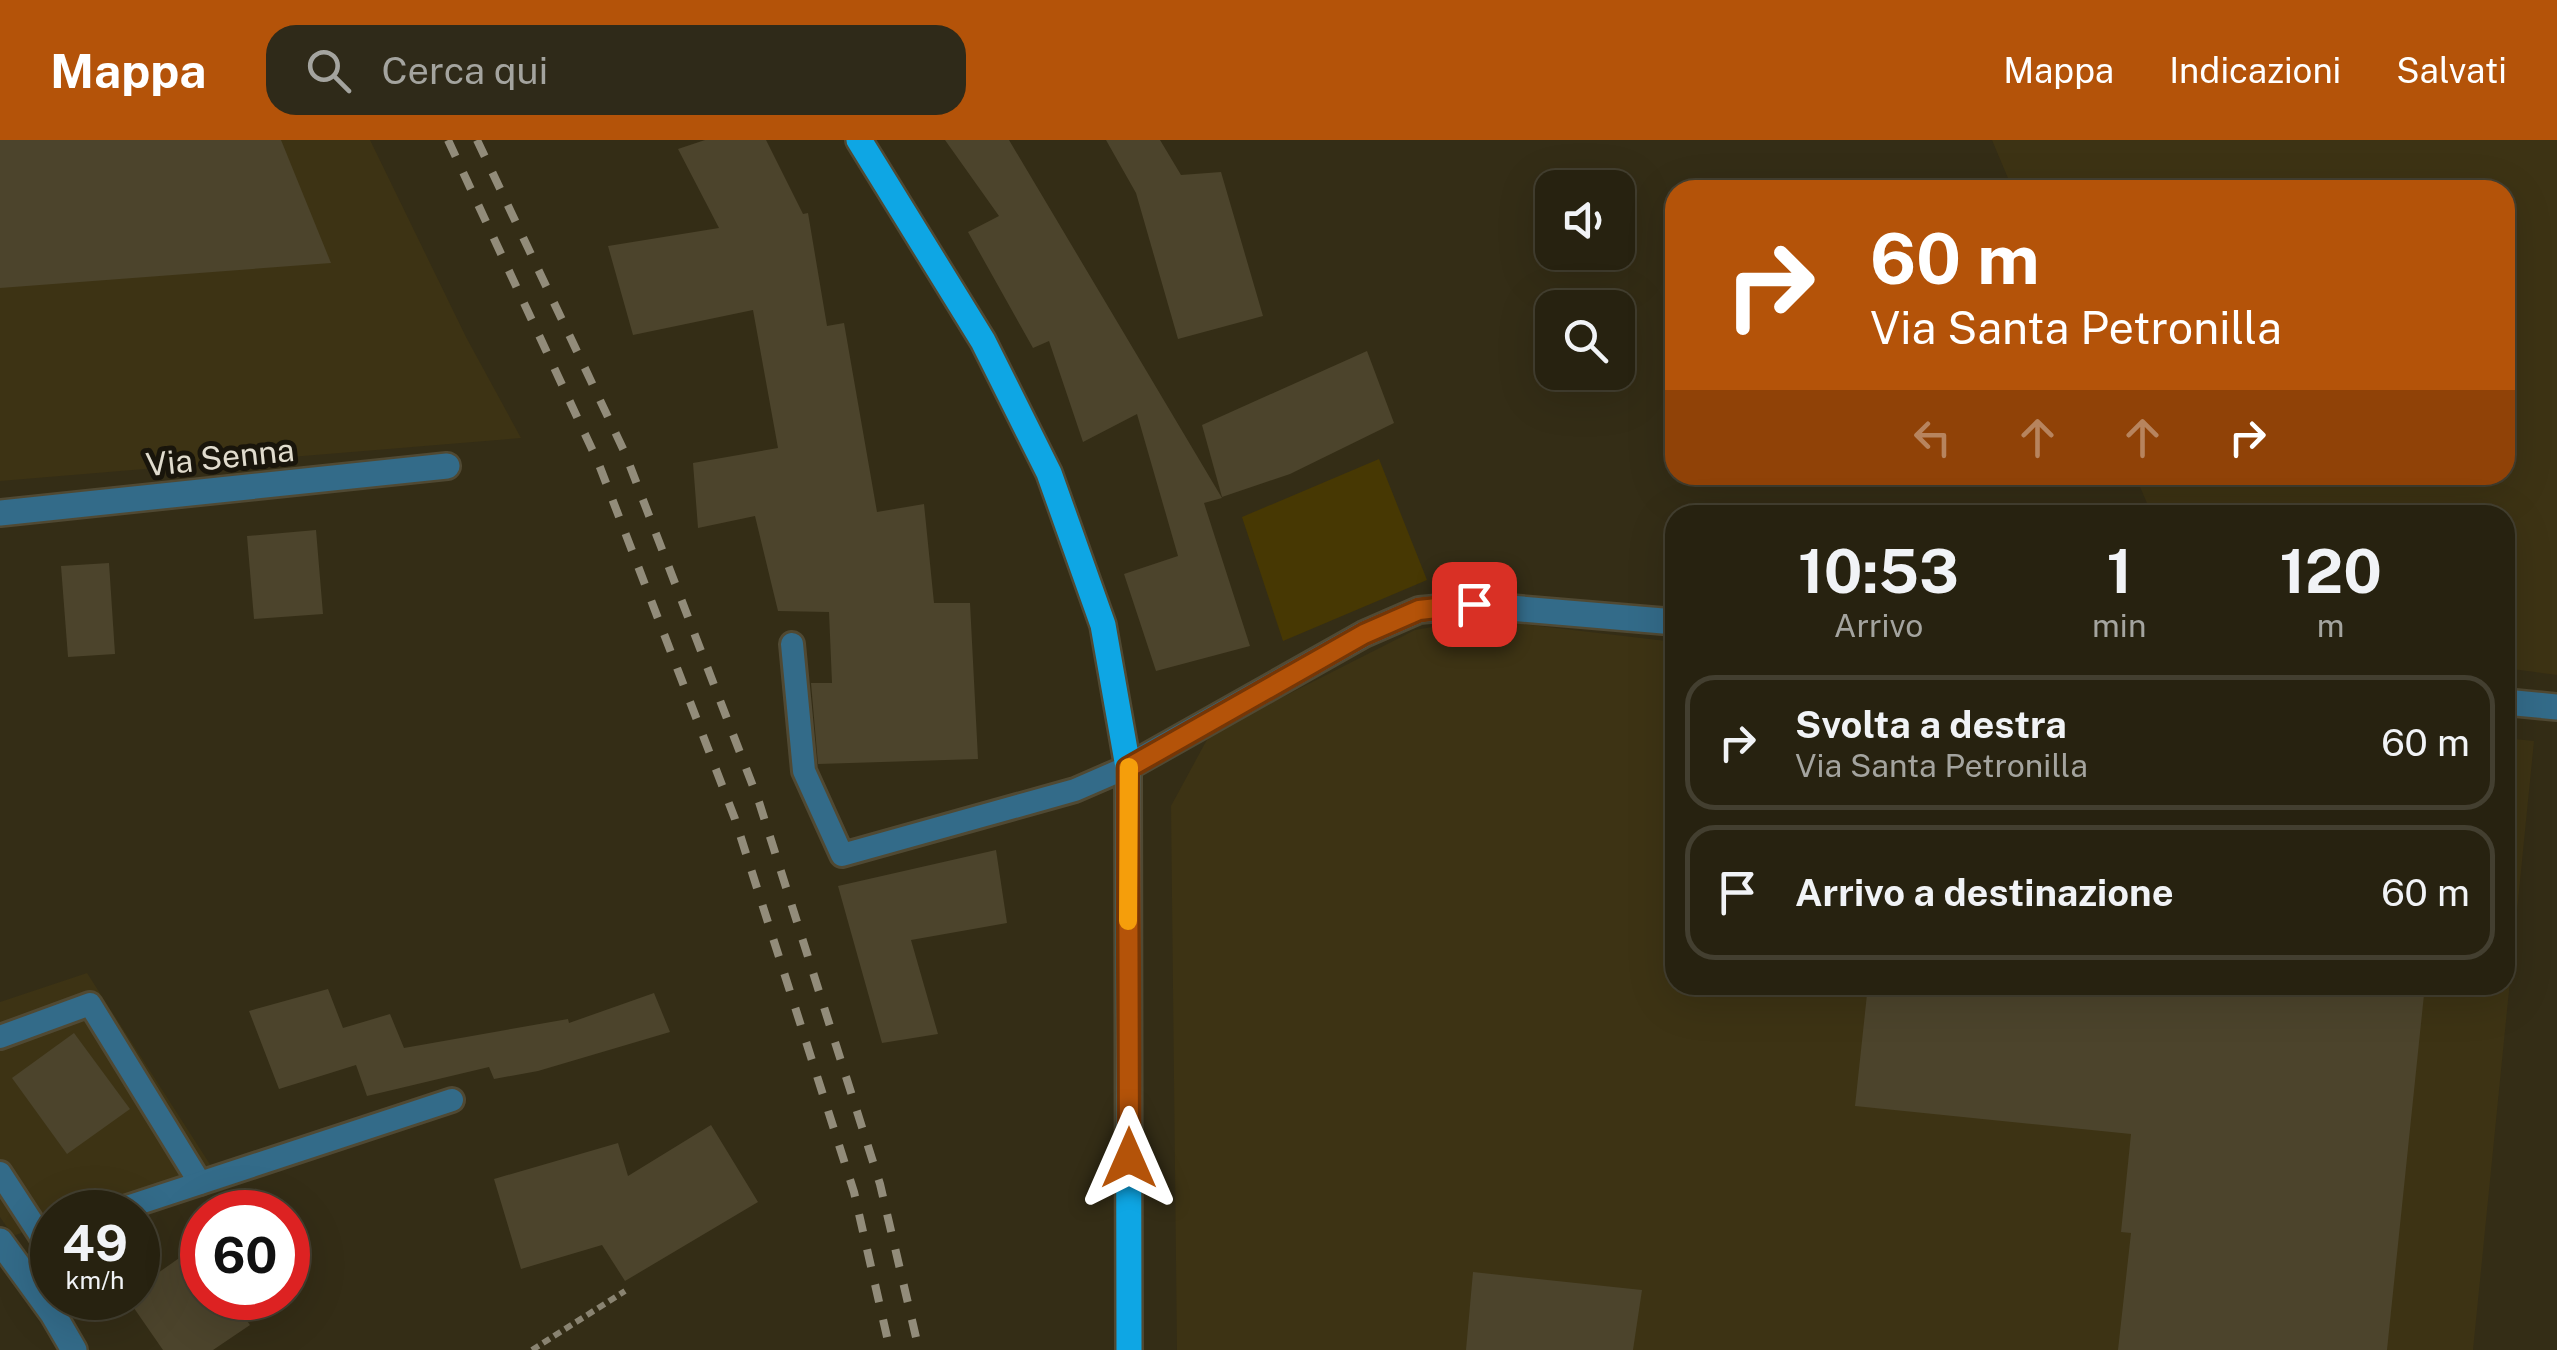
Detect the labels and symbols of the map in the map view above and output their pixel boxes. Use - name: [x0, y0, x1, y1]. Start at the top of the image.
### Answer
- street label: Via Senna: [144, 431, 296, 483]
- pin: [1432, 562, 1517, 647]
- position arrow: [1077, 1106, 1181, 1210]
- speed limit sign: 60: [180, 1190, 310, 1320]

